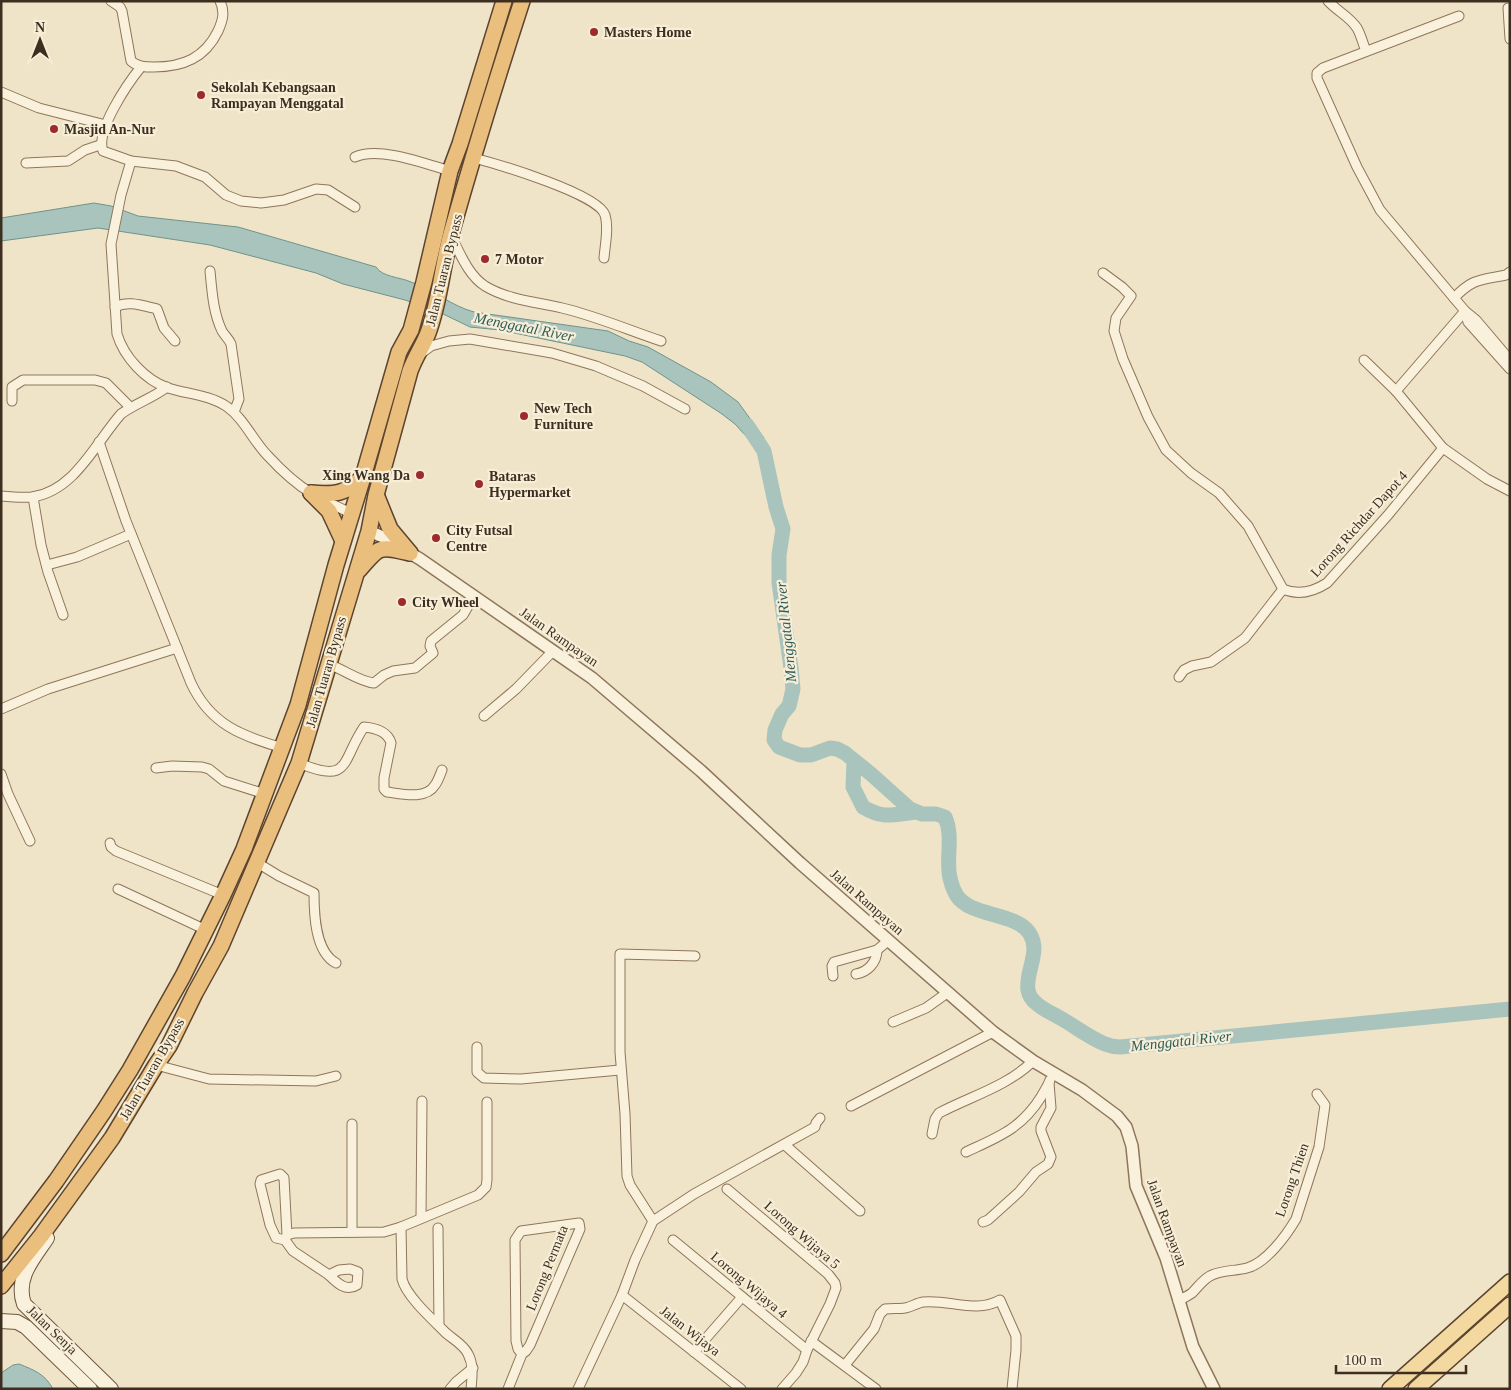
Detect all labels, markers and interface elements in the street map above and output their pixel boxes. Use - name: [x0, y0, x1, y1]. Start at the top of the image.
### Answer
- north arrow: [15, 15, 65, 65]
- text: N: [35, 20, 45, 35]
- place label: Masters Home: [604, 25, 691, 40]
- marker: Masters Home: [588, 26, 600, 38]
- place label: Sekolah Kebangsaan Rampayan Menggatal: [211, 80, 344, 111]
- marker: Sekolah Kebangsaan Rampayan Menggatal: [195, 89, 207, 101]
- place label: Masjid An-Nur: [64, 122, 155, 137]
- marker: Masjid An-Nur: [48, 123, 60, 135]
- street label: Jalan Tuaran Bypass: [423, 212, 465, 328]
- place label: 7 Motor: [495, 252, 544, 267]
- marker: 7 Motor: [479, 253, 491, 265]
- water label: Menggatal River: [472, 309, 575, 345]
- place label: New Tech Furniture: [534, 401, 593, 432]
- marker: New Tech Furniture: [518, 410, 530, 422]
- place label: Xing Wang Da: [322, 468, 410, 483]
- street label: Lorong Richdar Dapot 4: [1308, 468, 1410, 580]
- marker: Xing Wang Da: [414, 469, 426, 481]
- place label: Bataras Hypermarket: [489, 469, 571, 500]
- marker: Bataras Hypermarket: [473, 478, 485, 490]
- place label: City Futsal Centre: [446, 523, 513, 554]
- marker: City Futsal Centre: [430, 532, 442, 544]
- water label: Menggatal River: [773, 581, 799, 684]
- place label: City Wheel: [412, 595, 479, 610]
- marker: City Wheel: [396, 596, 408, 608]
- street label: Jalan Rampayan: [517, 604, 601, 670]
- street label: Jalan Tuaran Bypass: [303, 615, 349, 729]
- street label: Jalan Rampayan: [827, 866, 907, 938]
- street label: Jalan Tuaran Bypass: [117, 1015, 187, 1123]
- water label: Menggatal River: [1129, 1028, 1232, 1054]
- street label: Lorong Thien: [1272, 1141, 1312, 1219]
- street label: Jalan Rampayan: [1144, 1177, 1190, 1269]
- street label: Lorong Wijaya 5: [761, 1198, 843, 1272]
- street label: Lorong Permata: [523, 1222, 571, 1313]
- street label: Lorong Wijaya 4: [708, 1249, 790, 1321]
- street label: Jalan Senja: [24, 1303, 81, 1358]
- street label: Jalan Wijaya: [657, 1303, 724, 1360]
- scale bar: [1336, 1342, 1466, 1374]
- text: 100 m: [1344, 1352, 1382, 1368]

